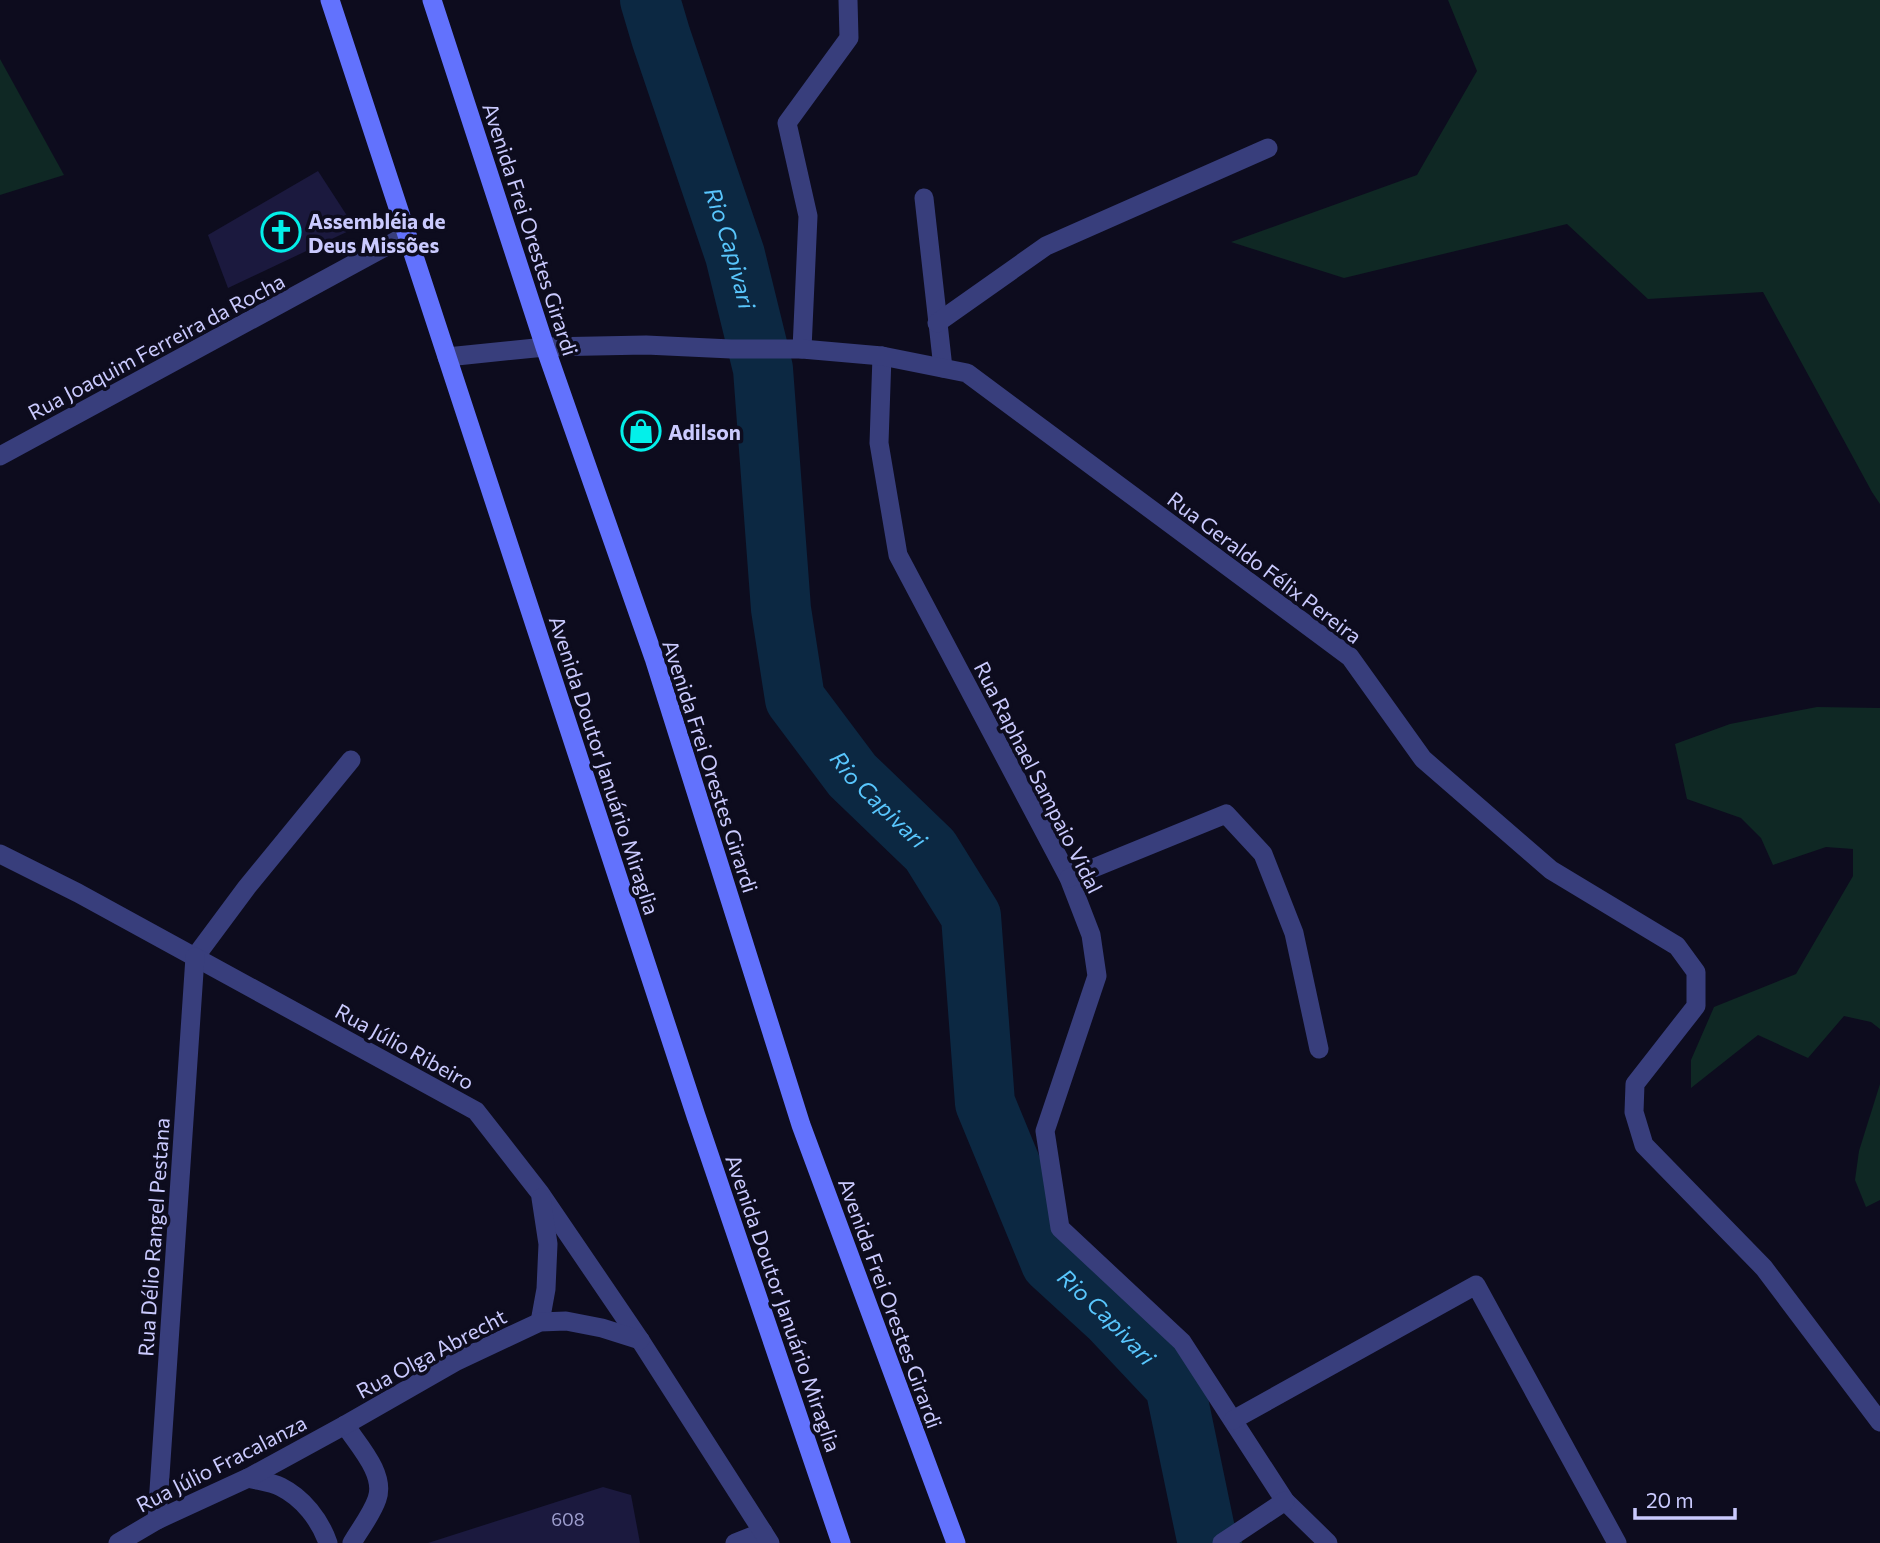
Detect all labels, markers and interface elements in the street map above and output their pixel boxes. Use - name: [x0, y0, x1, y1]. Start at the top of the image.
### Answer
- street label: Avenida Frei Orestes Girardi: [478, 99, 584, 359]
- water label: Rio Capivari: [699, 184, 762, 313]
- place label: Assembléia de Deus Missões: [308, 208, 445, 257]
- church icon: Assembléia de Deus Missões: [260, 211, 302, 253]
- street label: Rua Joaquim Ferreira da Rocha: [23, 268, 289, 424]
- shop icon: Adilson: [620, 410, 662, 452]
- place label: Adilson: [668, 419, 741, 444]
- street label: Rua Geraldo Félix Pereira: [1163, 486, 1367, 648]
- street label: Avenida Doutor Januário Miraglia: [545, 612, 665, 918]
- street label: Avenida Frei Orestes Girardi: [658, 636, 764, 896]
- street label: Rua Raphael Sampaio Vidal: [970, 657, 1108, 897]
- water label: Rio Capivari: [825, 745, 934, 854]
- street label: Rua Júlio Ribeiro: [331, 998, 479, 1094]
- street label: Rua Délio Rangel Pestana: [132, 1117, 174, 1357]
- street label: Avenida Doutor Januário Miraglia: [721, 1151, 847, 1455]
- street label: Avenida Frei Orestes Girardi: [834, 1175, 948, 1431]
- water label: Rio Capivari: [1052, 1263, 1162, 1371]
- street label: Rua Olga Abrecht: [352, 1303, 510, 1403]
- street label: Rua Júlio Fracalanza: [132, 1409, 310, 1517]
- scale bar: [1635, 1476, 1735, 1520]
- text: 20 m: [1646, 1487, 1694, 1512]
- house number: 608: [551, 1508, 585, 1530]

